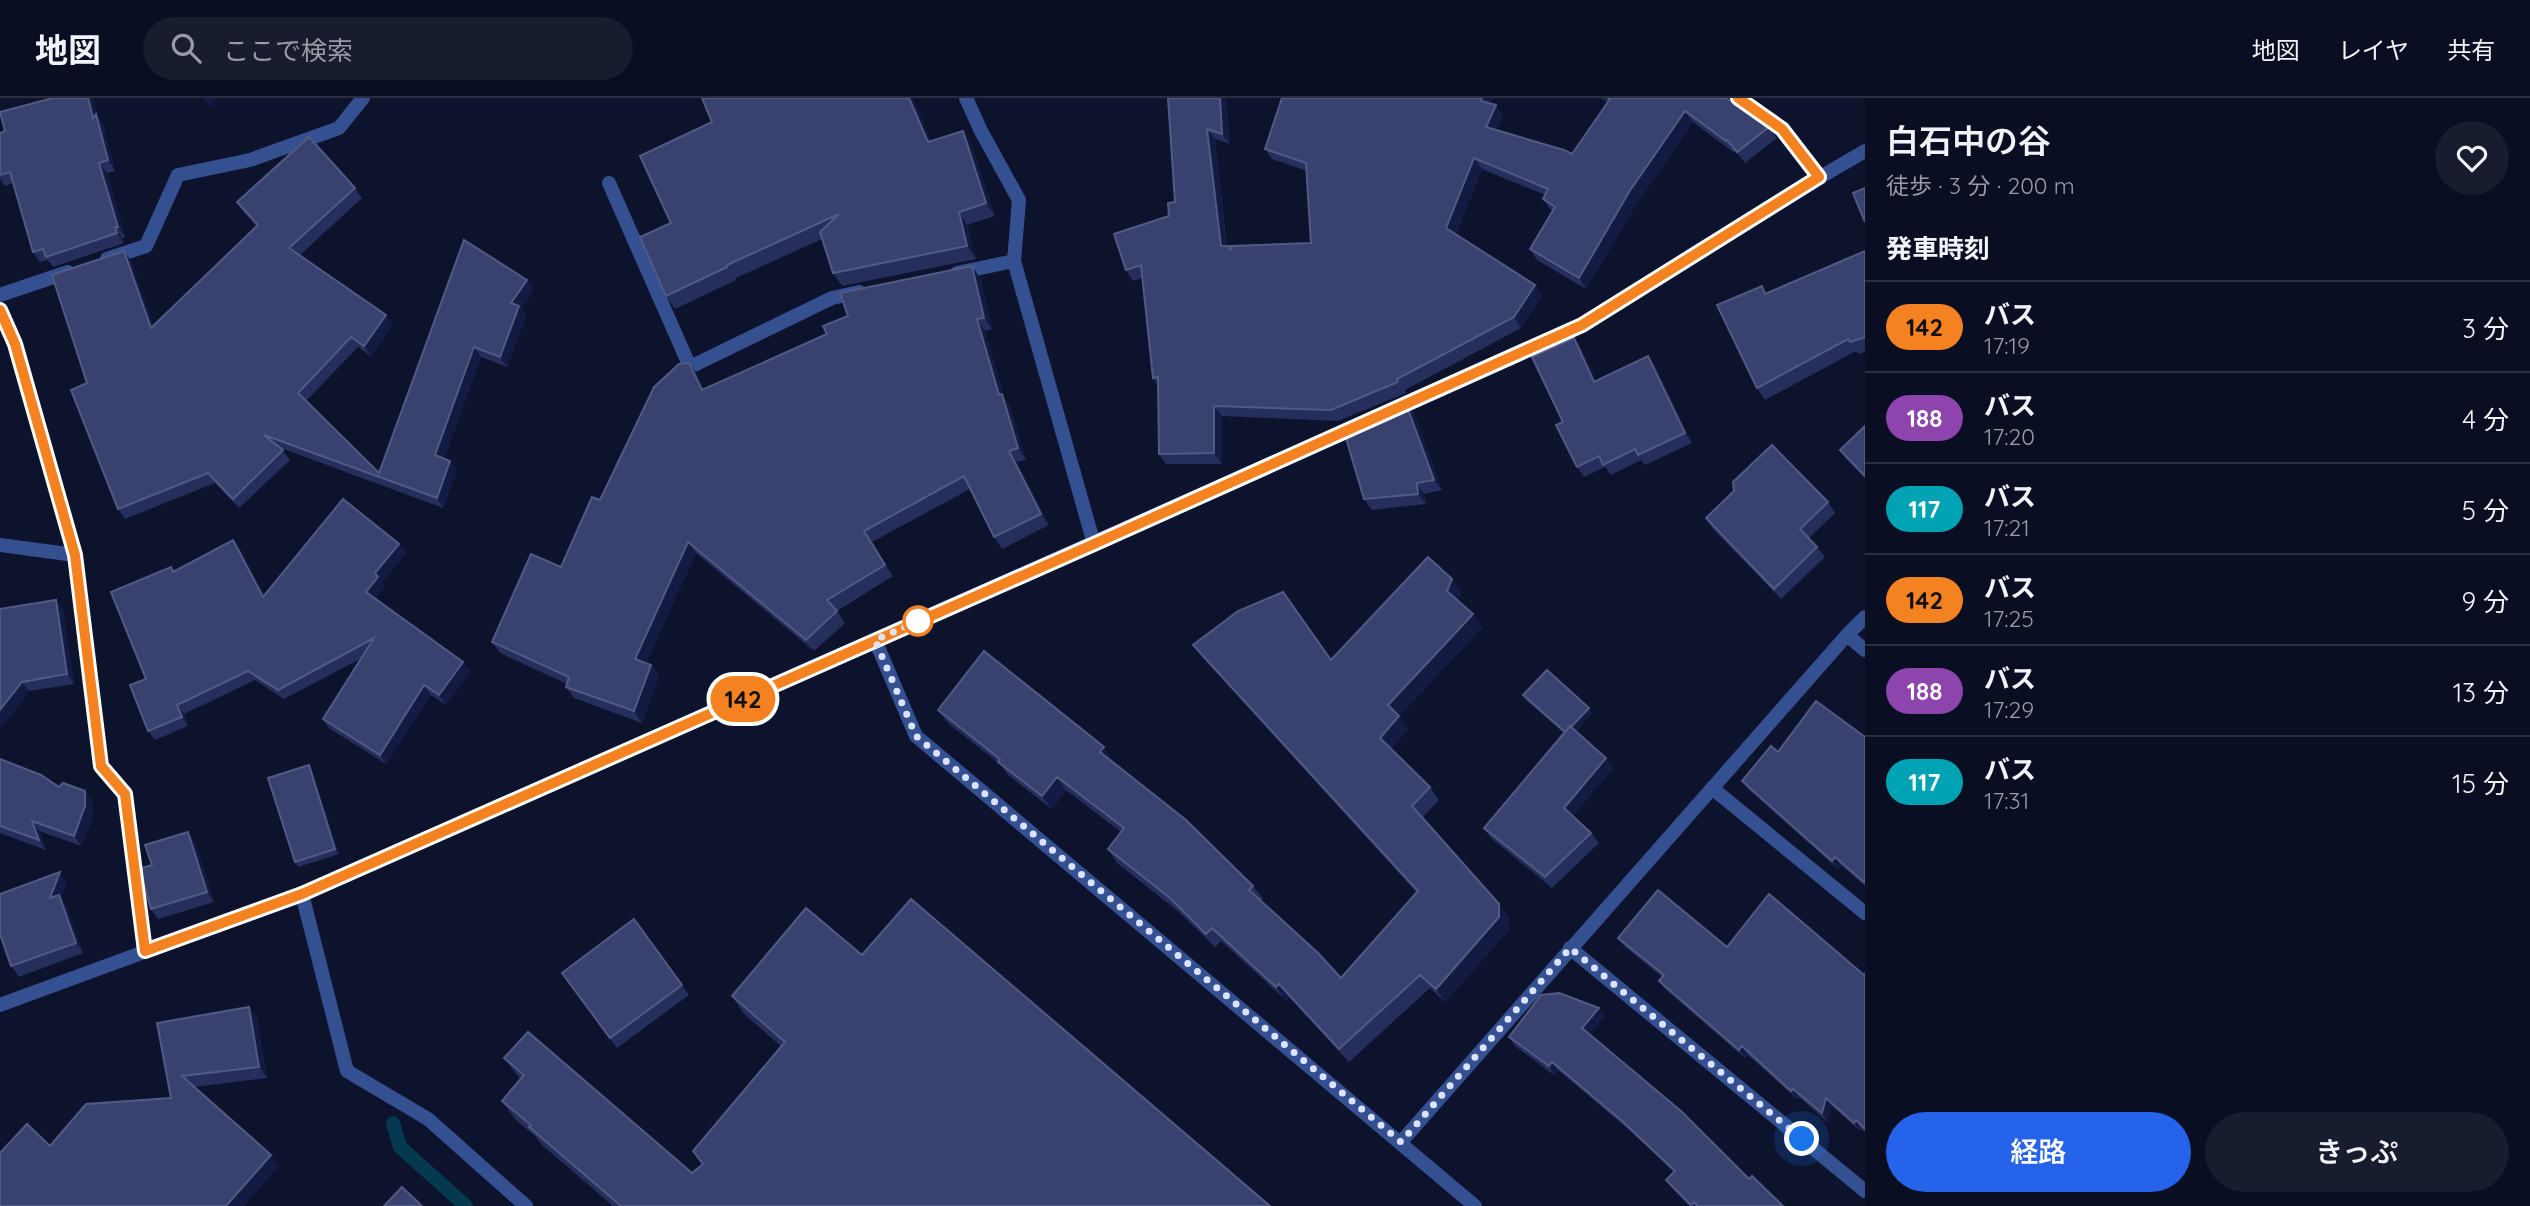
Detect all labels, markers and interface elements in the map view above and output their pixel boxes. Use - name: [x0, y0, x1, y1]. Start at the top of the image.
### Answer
- search box: [143, 17, 633, 80]
- text: 地図: [35, 29, 101, 70]
- icon: search: [167, 29, 205, 67]
- text: ここで検索: [223, 34, 353, 67]
- text: 地図: [2252, 35, 2300, 65]
- text: レイヤ: [2338, 35, 2409, 65]
- text: 共有: [2447, 35, 2495, 65]
- text: 白石中の谷: [1886, 120, 2051, 161]
- button: heart: [2435, 121, 2509, 195]
- text: 徒歩 · 3 分 · 200 m: [1886, 171, 2075, 200]
- text: 発車時刻: [1886, 232, 1990, 265]
- text: バス: [1984, 298, 2036, 331]
- text: 142: [1906, 312, 1943, 342]
- text: 3 分: [2462, 312, 2509, 345]
- text: 17:19: [1984, 331, 2030, 360]
- text: バス: [1984, 389, 2036, 422]
- text: 188: [1907, 403, 1942, 433]
- text: 4 分: [2462, 403, 2509, 436]
- text: 17:20: [1984, 422, 2035, 451]
- text: バス: [1984, 480, 2036, 513]
- text: 117: [1909, 494, 1940, 524]
- text: 5 分: [2462, 494, 2509, 527]
- text: 17:21: [1984, 513, 2030, 542]
- text: バス: [1984, 571, 2036, 604]
- text: 142: [1906, 585, 1943, 615]
- text: 9 分: [2461, 585, 2509, 618]
- text: 17:25: [1984, 604, 2034, 633]
- unlabelled marker: [903, 606, 933, 636]
- text: バス: [1984, 662, 2036, 695]
- line badge: 142: [703, 676, 783, 722]
- text: 188: [1907, 676, 1942, 706]
- text: 13 分: [2453, 676, 2509, 709]
- text: 142: [724, 684, 762, 714]
- text: 17:29: [1984, 695, 2034, 724]
- text: バス: [1984, 753, 2036, 786]
- text: 117: [1909, 767, 1940, 797]
- text: 15 分: [2452, 767, 2509, 800]
- text: 17:31: [1984, 786, 2029, 815]
- button: 経路: [1886, 1112, 2191, 1192]
- button: きっぷ: [2205, 1112, 2509, 1192]
- your location: [1784, 1121, 1819, 1156]

